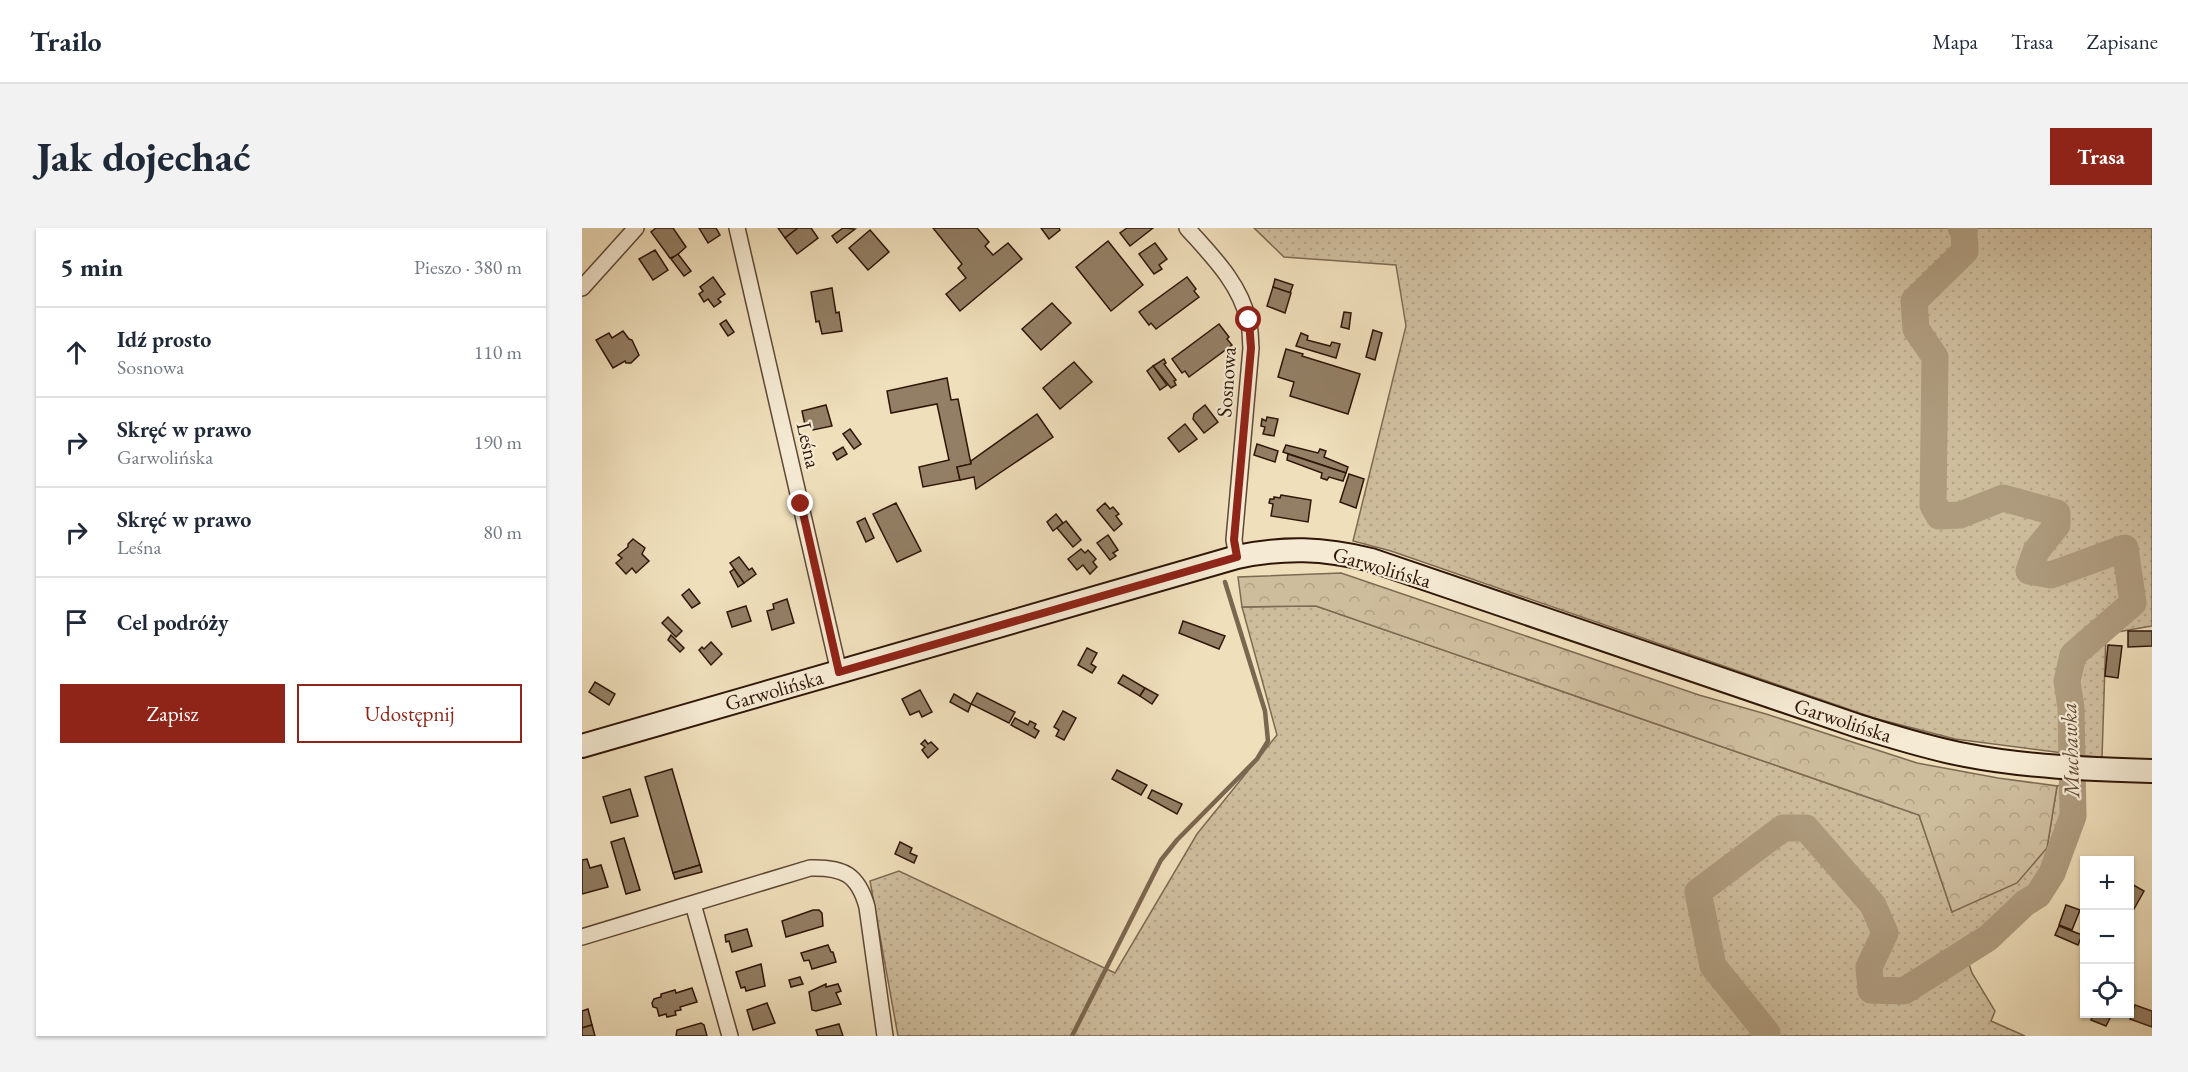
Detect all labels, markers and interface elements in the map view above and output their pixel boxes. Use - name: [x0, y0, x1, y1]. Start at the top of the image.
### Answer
- text: Trailo: [30, 23, 102, 59]
- text: Mapa: [1932, 28, 1978, 55]
- text: Trasa: [2011, 28, 2053, 55]
- text: Zapisane: [2086, 28, 2158, 55]
- button: Trasa: [2050, 128, 2152, 185]
- text: Jak dojechać: [36, 129, 250, 184]
- text: 5 min: [60, 250, 123, 284]
- text: Pieszo · 380 m: [414, 254, 522, 280]
- route start: [1235, 306, 1261, 332]
- text: Idź prosto: [117, 325, 211, 354]
- icon: ahead: [60, 336, 93, 369]
- text: 110 m: [474, 339, 522, 365]
- street label: Sosnowa: [1210, 345, 1242, 418]
- text: Sosnowa: [117, 354, 184, 380]
- text: Skręć w prawo: [117, 415, 251, 444]
- street label: Leśna: [791, 419, 828, 471]
- icon: right: [60, 426, 93, 459]
- text: 190 m: [474, 429, 522, 455]
- text: Garwolińska: [117, 444, 213, 470]
- route end: [787, 490, 813, 516]
- text: Skręć w prawo: [117, 505, 251, 534]
- icon: right: [60, 516, 93, 549]
- text: 80 m: [483, 519, 522, 545]
- text: Leśna: [117, 534, 161, 560]
- street label: Garwolińska: [1330, 540, 1435, 594]
- icon: arrive: [60, 606, 93, 639]
- text: Cel podróży: [117, 608, 229, 637]
- street label: Garwolińska: [722, 663, 827, 717]
- button: Zapisz: [60, 684, 285, 743]
- button: Udostępnij: [297, 684, 522, 743]
- street label: Garwolińska: [1791, 692, 1896, 749]
- water label: Muchawka: [2054, 702, 2086, 800]
- map controls: [2080, 856, 2134, 1018]
- button: +: [2080, 856, 2134, 910]
- button: −: [2080, 910, 2134, 964]
- button: locate: [2080, 964, 2134, 1018]

